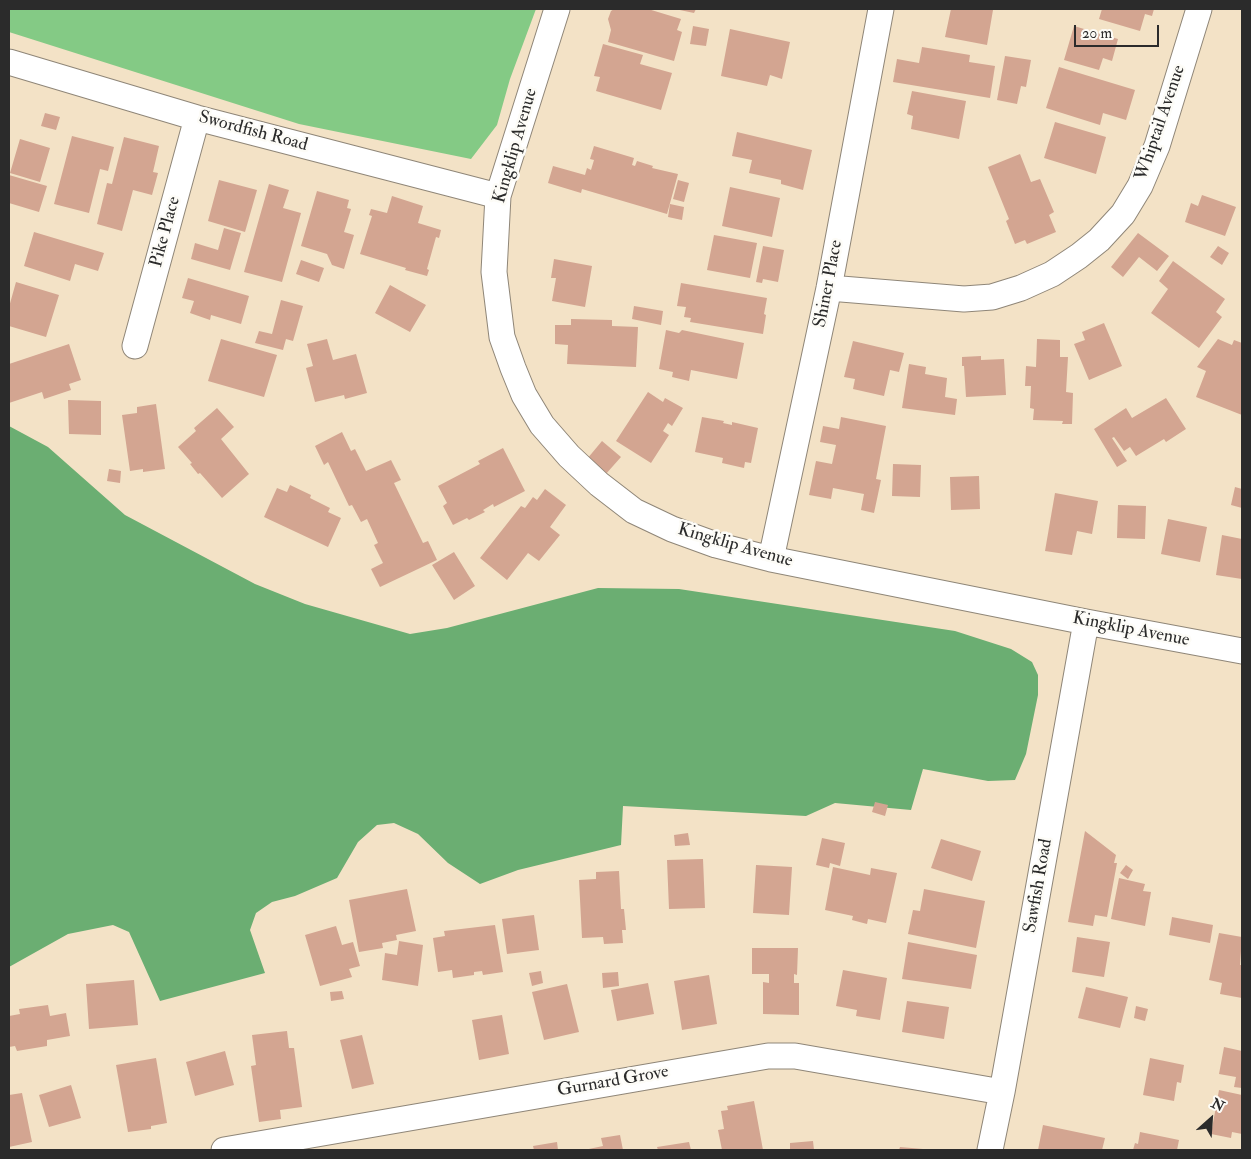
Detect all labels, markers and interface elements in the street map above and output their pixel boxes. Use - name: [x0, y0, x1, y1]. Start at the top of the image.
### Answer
- scale bar: [1076, 15, 1161, 47]
- text: 20 m: [1082, 24, 1112, 43]
- street label: Whiptail Avenue: [1131, 63, 1191, 183]
- street label: Kingklip Avenue: [489, 86, 543, 206]
- street label: Swordfish Road: [196, 107, 310, 157]
- street label: Pike Place: [146, 194, 186, 270]
- street label: Shiner Place: [810, 238, 848, 330]
- street label: Kingklip Avenue: [675, 519, 795, 573]
- street label: Kingklip Avenue: [1071, 608, 1191, 652]
- street label: Sawfish Road: [1020, 837, 1058, 935]
- street label: Gurnard Grove: [556, 1062, 670, 1102]
- north arrow: [1186, 1094, 1236, 1144]
- text: N: [1208, 1095, 1227, 1115]

